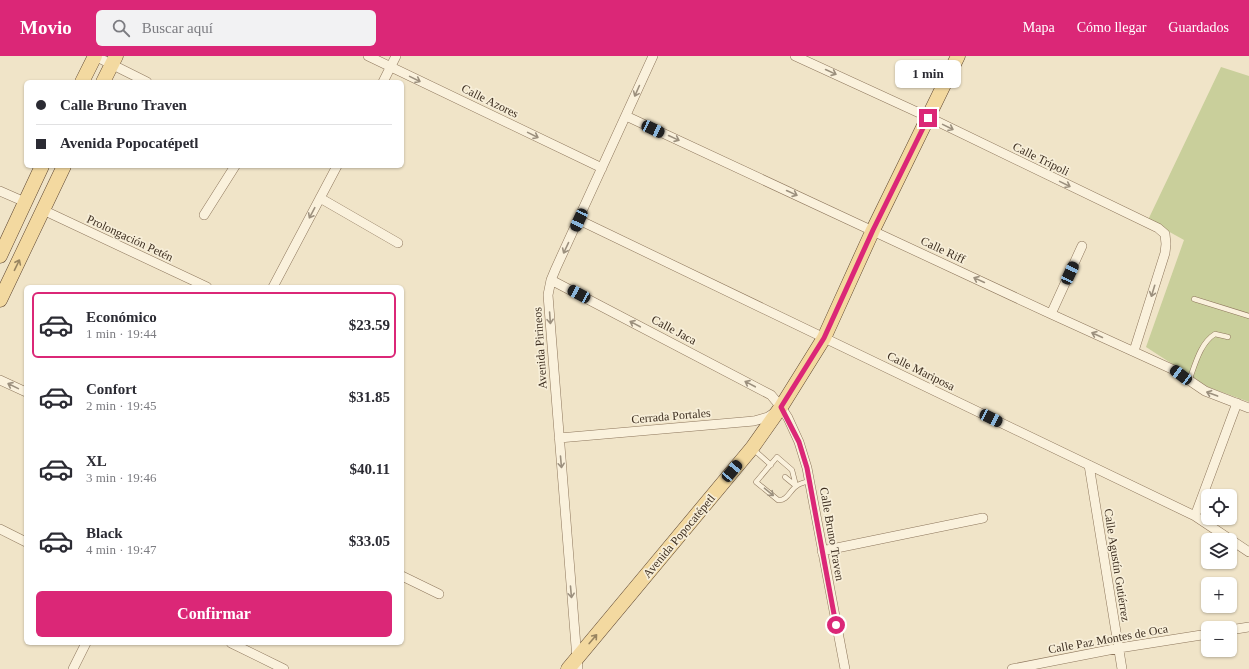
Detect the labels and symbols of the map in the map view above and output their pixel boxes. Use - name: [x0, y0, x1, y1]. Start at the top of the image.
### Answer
- callout: 1 min: [895, 60, 961, 88]
- one-way arrow: [824, 69, 836, 76]
- one-way arrow: [409, 76, 421, 83]
- street label: Calle Azores: [459, 81, 521, 121]
- one-way arrow: [633, 85, 640, 97]
- route end: [919, 109, 937, 127]
- car: [640, 118, 666, 140]
- one-way arrow: [942, 124, 954, 131]
- one-way arrow: [526, 132, 538, 139]
- one-way arrow: [668, 135, 680, 142]
- street label: Calle Trípoli: [1011, 139, 1072, 179]
- one-way arrow: [1059, 181, 1071, 188]
- one-way arrow: [786, 190, 798, 197]
- one-way arrow: [308, 207, 316, 219]
- car: [568, 207, 590, 233]
- street label: Prolongación Petén: [85, 212, 175, 264]
- street label: Calle Riff: [919, 234, 967, 266]
- one-way arrow: [561, 242, 569, 254]
- one-way arrow: [14, 260, 21, 272]
- car: [1059, 260, 1081, 286]
- one-way arrow: [974, 276, 986, 283]
- car: [566, 283, 592, 305]
- one-way arrow: [1149, 284, 1156, 297]
- street label: Avenida Pirineos: [530, 306, 550, 389]
- one-way arrow: [547, 311, 554, 324]
- street label: Calle Jaca: [649, 312, 699, 348]
- one-way arrow: [629, 319, 641, 327]
- one-way arrow: [1092, 331, 1104, 338]
- street label: Calle Mariposa: [885, 349, 958, 394]
- car: [1168, 363, 1194, 387]
- one-way arrow: [745, 380, 757, 387]
- one-way arrow: [7, 382, 19, 389]
- one-way arrow: [1207, 390, 1219, 398]
- street label: Cerrada Portales: [631, 406, 712, 426]
- car: [978, 407, 1004, 429]
- one-way arrow: [557, 455, 564, 468]
- car: [720, 458, 744, 484]
- street label: Calle Bruno Traven: [817, 486, 847, 582]
- one-way arrow: [764, 488, 774, 497]
- street label: Avenida Popocatépetl: [640, 491, 718, 581]
- street label: Calle Agustín Gutiérrez: [1101, 508, 1133, 622]
- one-way arrow: [568, 585, 575, 598]
- route start: [827, 616, 845, 634]
- street label: Calle Paz Montes de Oca: [1047, 621, 1170, 656]
- one-way arrow: [589, 634, 598, 645]

